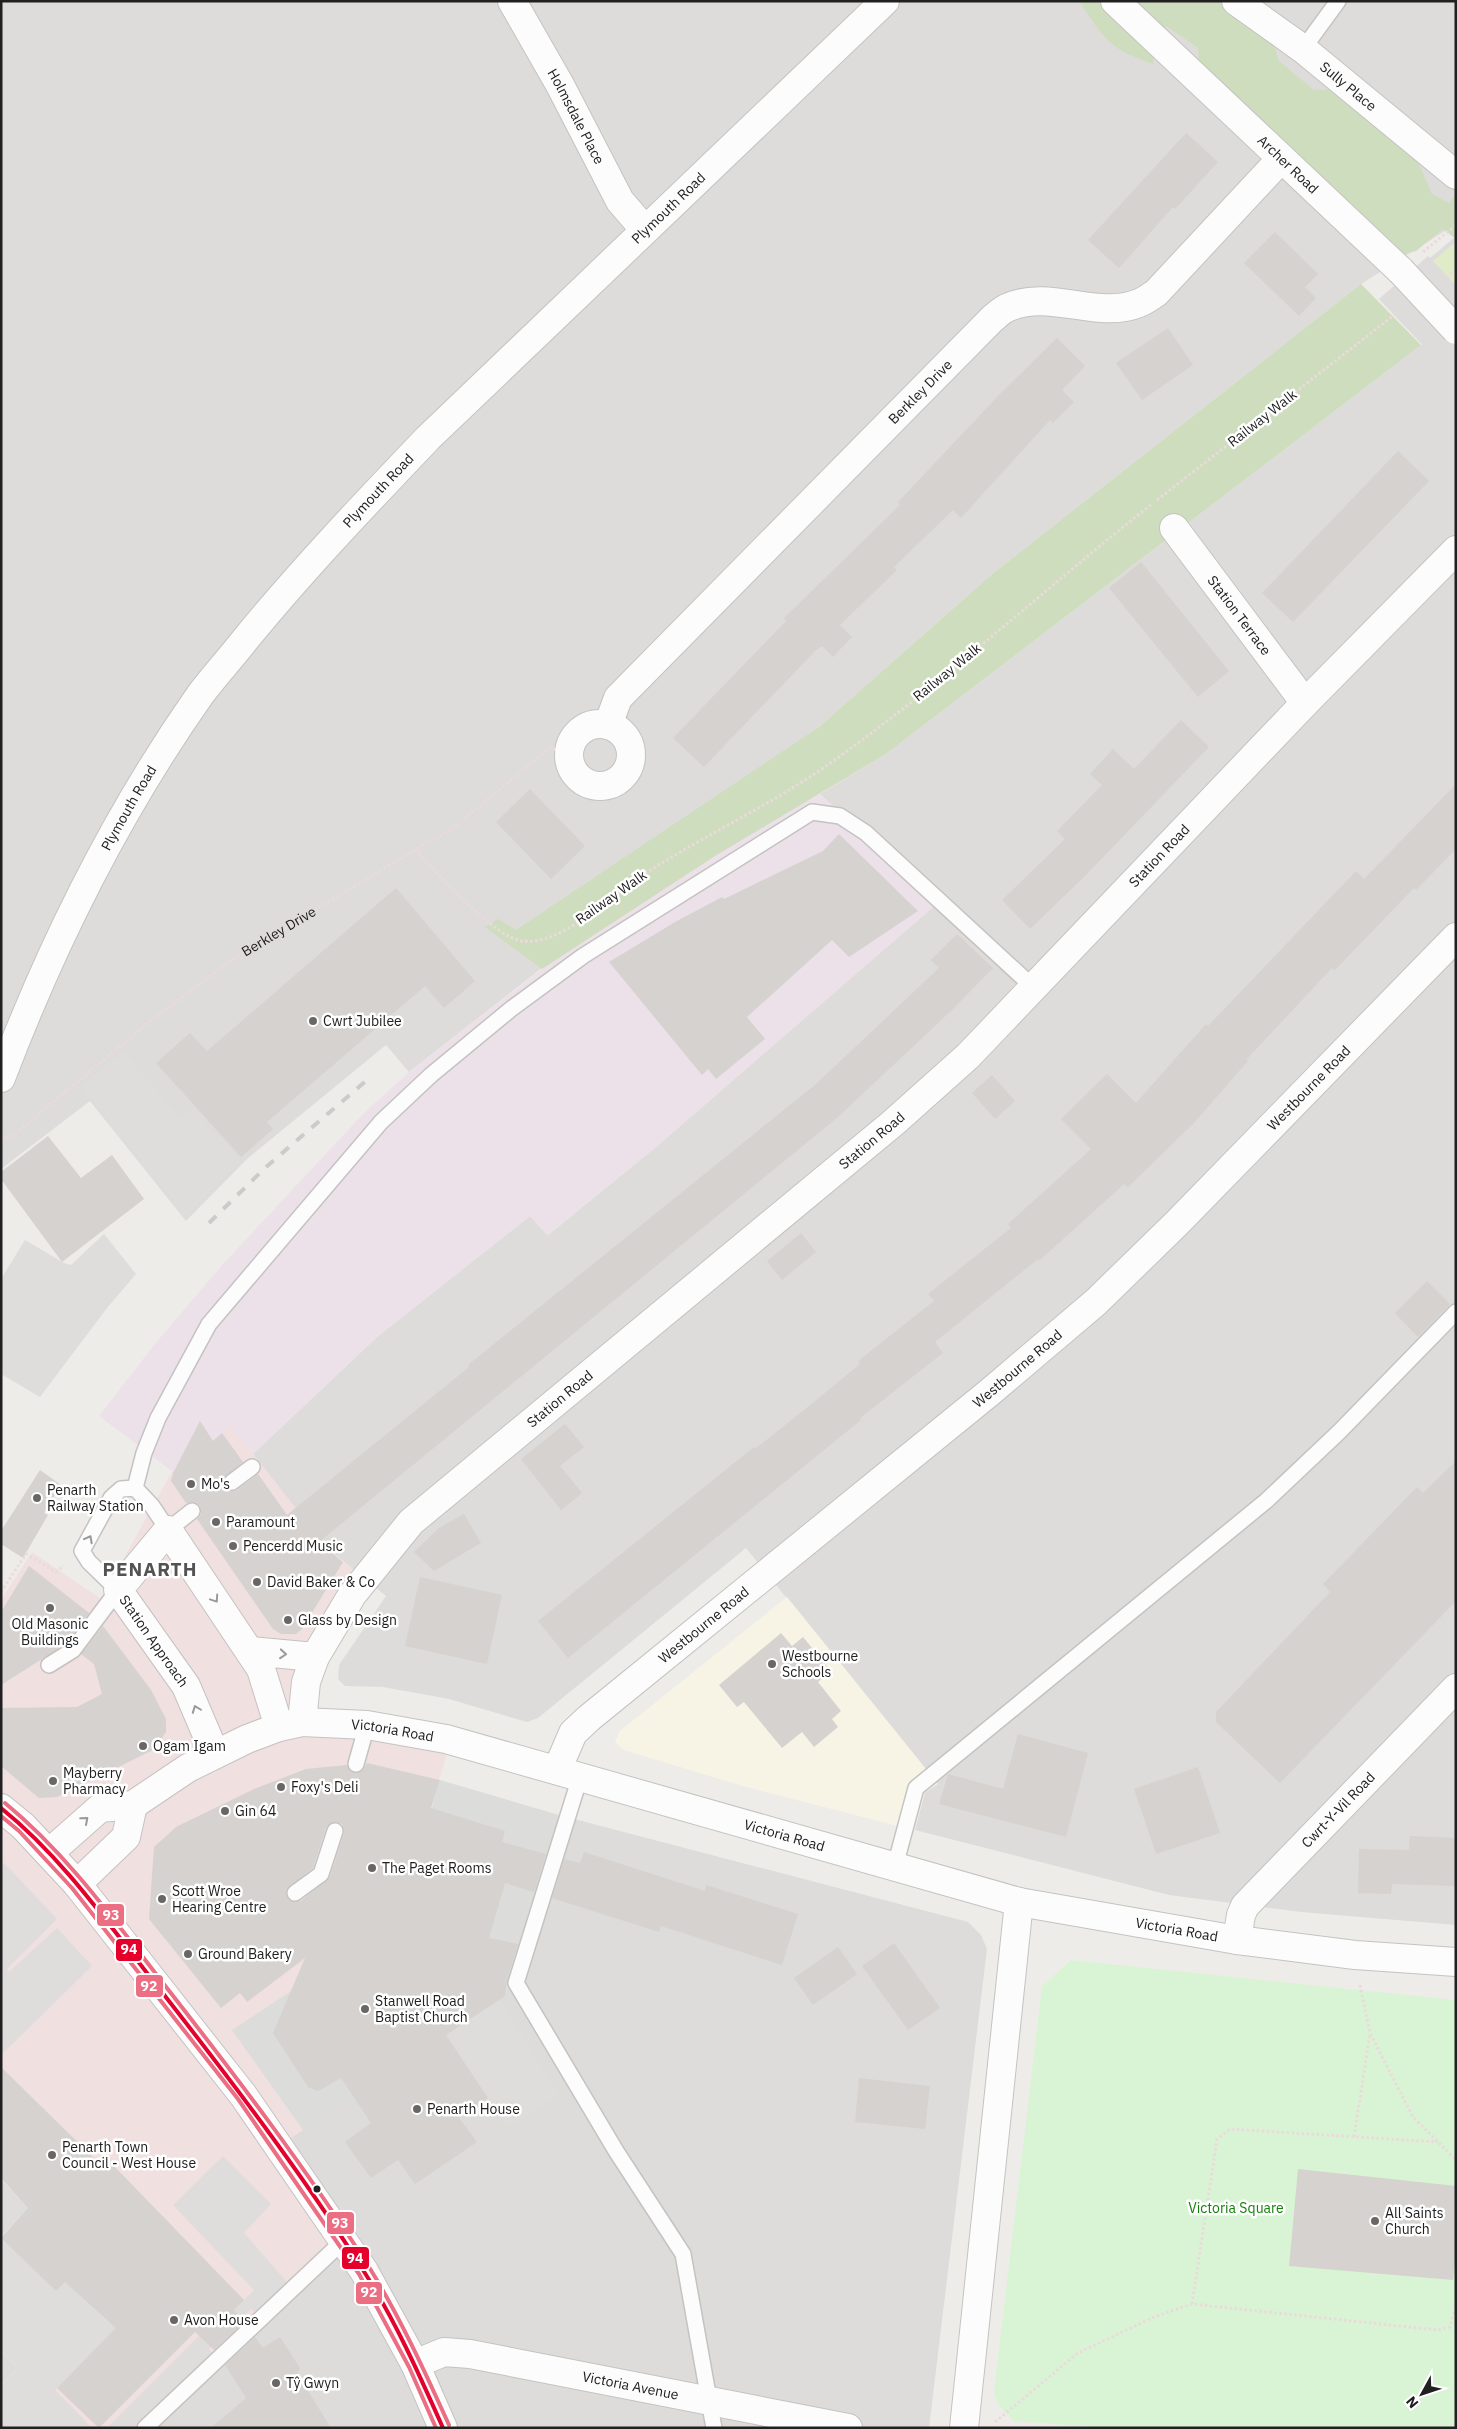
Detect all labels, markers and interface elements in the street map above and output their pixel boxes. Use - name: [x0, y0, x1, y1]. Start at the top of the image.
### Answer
- street label: Sully Place: [1316, 58, 1381, 115]
- street label: Holmsdale Place: [544, 65, 609, 168]
- street label: Archer Road: [1254, 131, 1322, 197]
- street label: Plymouth Road: [628, 169, 709, 248]
- street label: Berkley Drive: [884, 355, 956, 428]
- street label: Railway Walk: [1224, 385, 1301, 451]
- street label: Plymouth Road: [339, 450, 418, 531]
- street label: Station Terrace: [1204, 572, 1275, 659]
- street label: Railway Walk: [909, 639, 985, 705]
- street label: Plymouth Road: [97, 762, 160, 854]
- street label: Station Road: [1125, 820, 1193, 891]
- street label: Railway Walk: [572, 866, 651, 928]
- street label: Berkley Drive: [238, 902, 319, 961]
- place label: Cwrt Jubilee: [323, 1012, 402, 1030]
- marker: Cwrt Jubilee: [307, 1015, 319, 1027]
- street label: Westbourne Road: [1263, 1042, 1354, 1134]
- street label: Station Road: [835, 1108, 908, 1173]
- street label: Westbourne Road: [969, 1326, 1066, 1412]
- street label: Station Road: [523, 1366, 596, 1431]
- place label: Mo's: [201, 1475, 230, 1493]
- marker: Mo's: [185, 1478, 197, 1490]
- place label: Penarth Railway Station: [47, 1481, 144, 1515]
- marker: Penarth Railway Station: [31, 1492, 43, 1504]
- place label: Paramount: [226, 1513, 295, 1531]
- marker: Paramount: [210, 1516, 222, 1528]
- one-way arrow: [83, 1536, 93, 1545]
- place label: Pencerdd Music: [243, 1537, 343, 1555]
- marker: Pencerdd Music: [227, 1540, 239, 1552]
- district label: PENARTH: [103, 1557, 197, 1581]
- place label: David Baker & Co: [267, 1573, 375, 1591]
- marker: David Baker & Co: [251, 1576, 263, 1588]
- street label: Westbourne Road: [655, 1583, 753, 1667]
- street label: Station Approach: [115, 1591, 193, 1691]
- one-way arrow: [209, 1593, 218, 1603]
- marker: Old Masonic Buildings: [44, 1602, 56, 1614]
- place label: Glass by Design: [298, 1611, 397, 1629]
- marker: Glass by Design: [282, 1614, 294, 1626]
- place label: Old Masonic Buildings: [11, 1615, 89, 1649]
- place label: Westbourne Schools: [782, 1647, 859, 1681]
- one-way arrow: [279, 1648, 287, 1659]
- marker: Westbourne Schools: [766, 1658, 778, 1670]
- one-way arrow: [192, 1705, 202, 1714]
- street label: Victoria Road: [351, 1715, 435, 1746]
- place label: Ogam Igam: [153, 1737, 226, 1755]
- marker: Ogam Igam: [137, 1740, 149, 1752]
- place label: Mayberry Pharmacy: [63, 1764, 126, 1798]
- street label: Cwrt-Y-Vil Road: [1297, 1768, 1379, 1851]
- marker: Mayberry Pharmacy: [47, 1775, 59, 1787]
- place label: Foxy's Deli: [291, 1778, 358, 1796]
- marker: Foxy's Deli: [275, 1781, 287, 1793]
- place label: Gin 64: [235, 1802, 276, 1820]
- marker: Gin 64: [219, 1805, 231, 1817]
- street label: Victoria Road: [742, 1815, 827, 1855]
- one-way arrow: [80, 1817, 89, 1826]
- place label: The Paget Rooms: [382, 1859, 492, 1877]
- marker: The Paget Rooms: [366, 1862, 378, 1874]
- place label: Scott Wroe Hearing Centre: [172, 1882, 267, 1916]
- marker: Scott Wroe Hearing Centre: [156, 1893, 168, 1905]
- line badge: 93: [96, 1903, 125, 1927]
- text: 93: [103, 1906, 119, 1924]
- street label: Victoria Road: [1134, 1913, 1219, 1946]
- line badge: 94: [115, 1938, 143, 1962]
- text: 94: [121, 1940, 137, 1958]
- place label: Ground Bakery: [198, 1945, 292, 1963]
- marker: Ground Bakery: [182, 1948, 194, 1960]
- line badge: 92: [135, 1974, 164, 1998]
- text: 92: [141, 1977, 157, 1995]
- place label: Stanwell Road Baptist Church: [375, 1992, 468, 2026]
- marker: Stanwell Road Baptist Church: [359, 2003, 371, 2015]
- place label: Penarth House: [427, 2100, 520, 2118]
- marker: Penarth House: [411, 2103, 423, 2115]
- place label: Penarth Town Council - West House: [62, 2138, 196, 2172]
- marker: Penarth Town Council - West House: [46, 2149, 58, 2161]
- unlabelled marker: [312, 2184, 322, 2194]
- park label: Victoria Square: [1188, 2199, 1284, 2217]
- place label: All Saints Church: [1385, 2204, 1444, 2238]
- line badge: 93: [326, 2211, 355, 2235]
- text: 93: [332, 2214, 348, 2232]
- marker: All Saints Church: [1369, 2215, 1381, 2227]
- line badge: 94: [341, 2246, 370, 2270]
- text: 94: [347, 2249, 363, 2267]
- line badge: 92: [355, 2281, 383, 2305]
- text: 92: [361, 2283, 377, 2301]
- place label: Avon House: [184, 2311, 259, 2329]
- marker: Avon House: [168, 2314, 180, 2326]
- street label: Victoria Avenue: [581, 2367, 681, 2404]
- north arrow: [1397, 2369, 1447, 2419]
- place label: Tŷ Gwyn: [286, 2374, 339, 2392]
- marker: Tŷ Gwyn: [270, 2377, 282, 2389]
- text: N: [1402, 2393, 1422, 2412]

